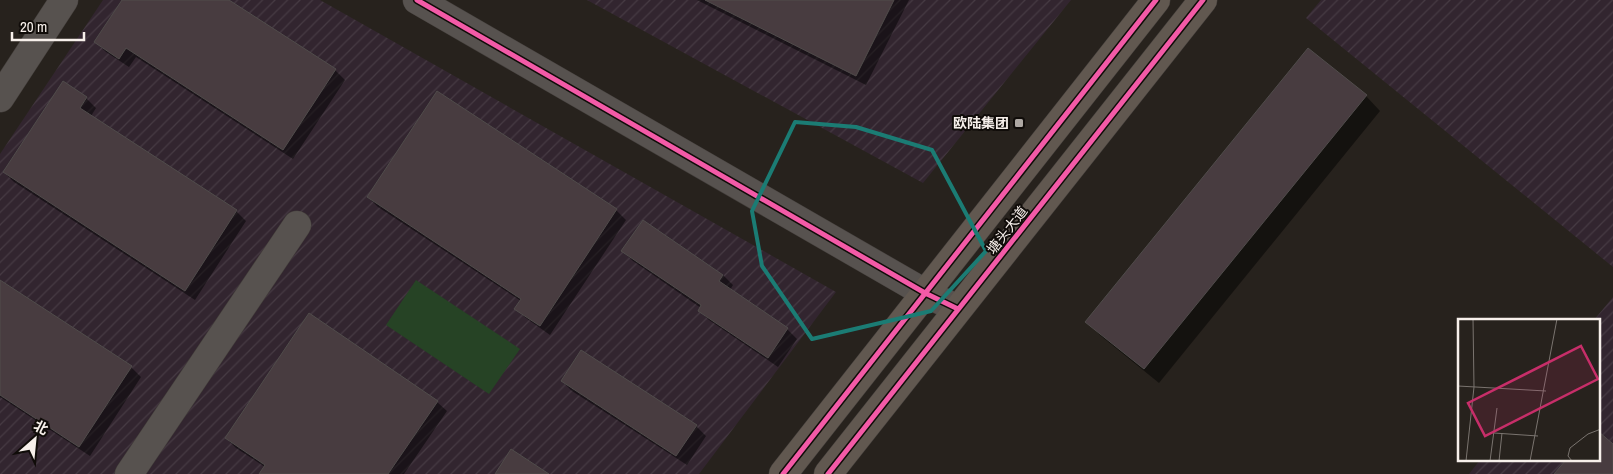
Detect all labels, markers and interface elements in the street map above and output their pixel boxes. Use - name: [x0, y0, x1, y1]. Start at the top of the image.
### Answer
- scale bar: [12, 10, 85, 42]
- text: 20 m: [20, 16, 47, 37]
- place label: 欧陆集团: [953, 114, 1009, 132]
- marker: 欧陆集团: [1013, 117, 1025, 129]
- street label: 塘头大道: [983, 202, 1031, 258]
- inset map: [1458, 319, 1600, 462]
- north arrow: [10, 414, 60, 464]
- text: 北: [31, 416, 51, 439]

